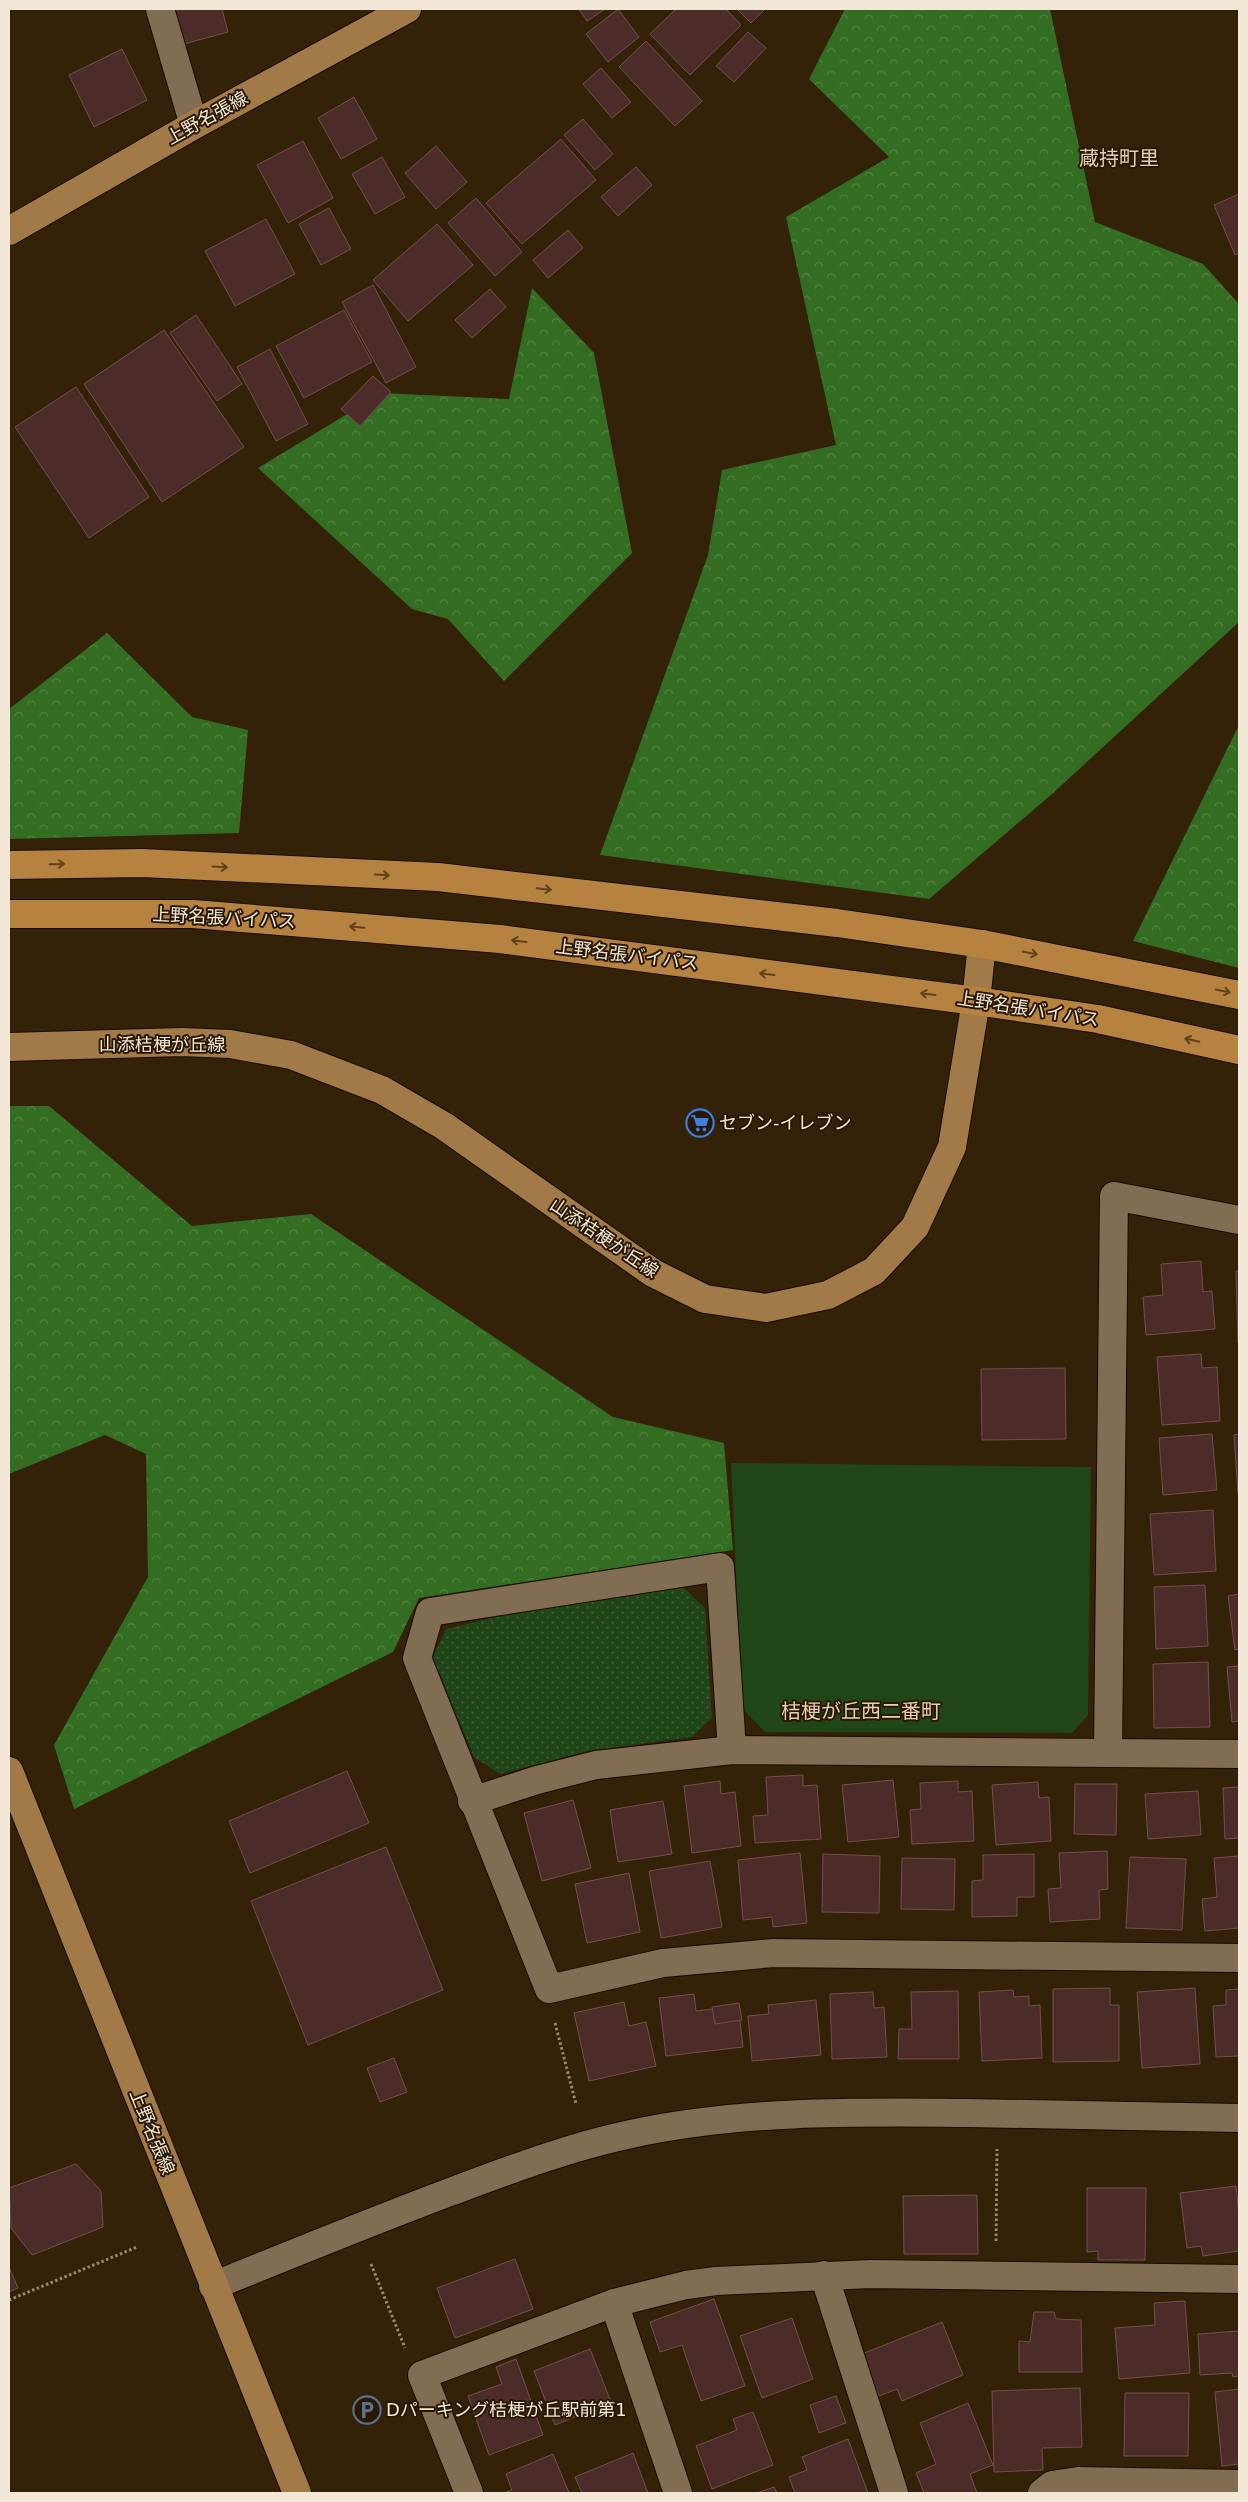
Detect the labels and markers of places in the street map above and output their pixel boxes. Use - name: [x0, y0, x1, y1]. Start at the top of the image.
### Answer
- supermarket icon: セブン-イレブン: [685, 1108, 715, 1138]
- place label: セブン-イレブン: [719, 1112, 852, 1133]
- parking icon: Dパーキング桔梗が丘駅前第1: [352, 2395, 382, 2425]
- place label: Dパーキング桔梗が丘駅前第1: [386, 2399, 627, 2420]

